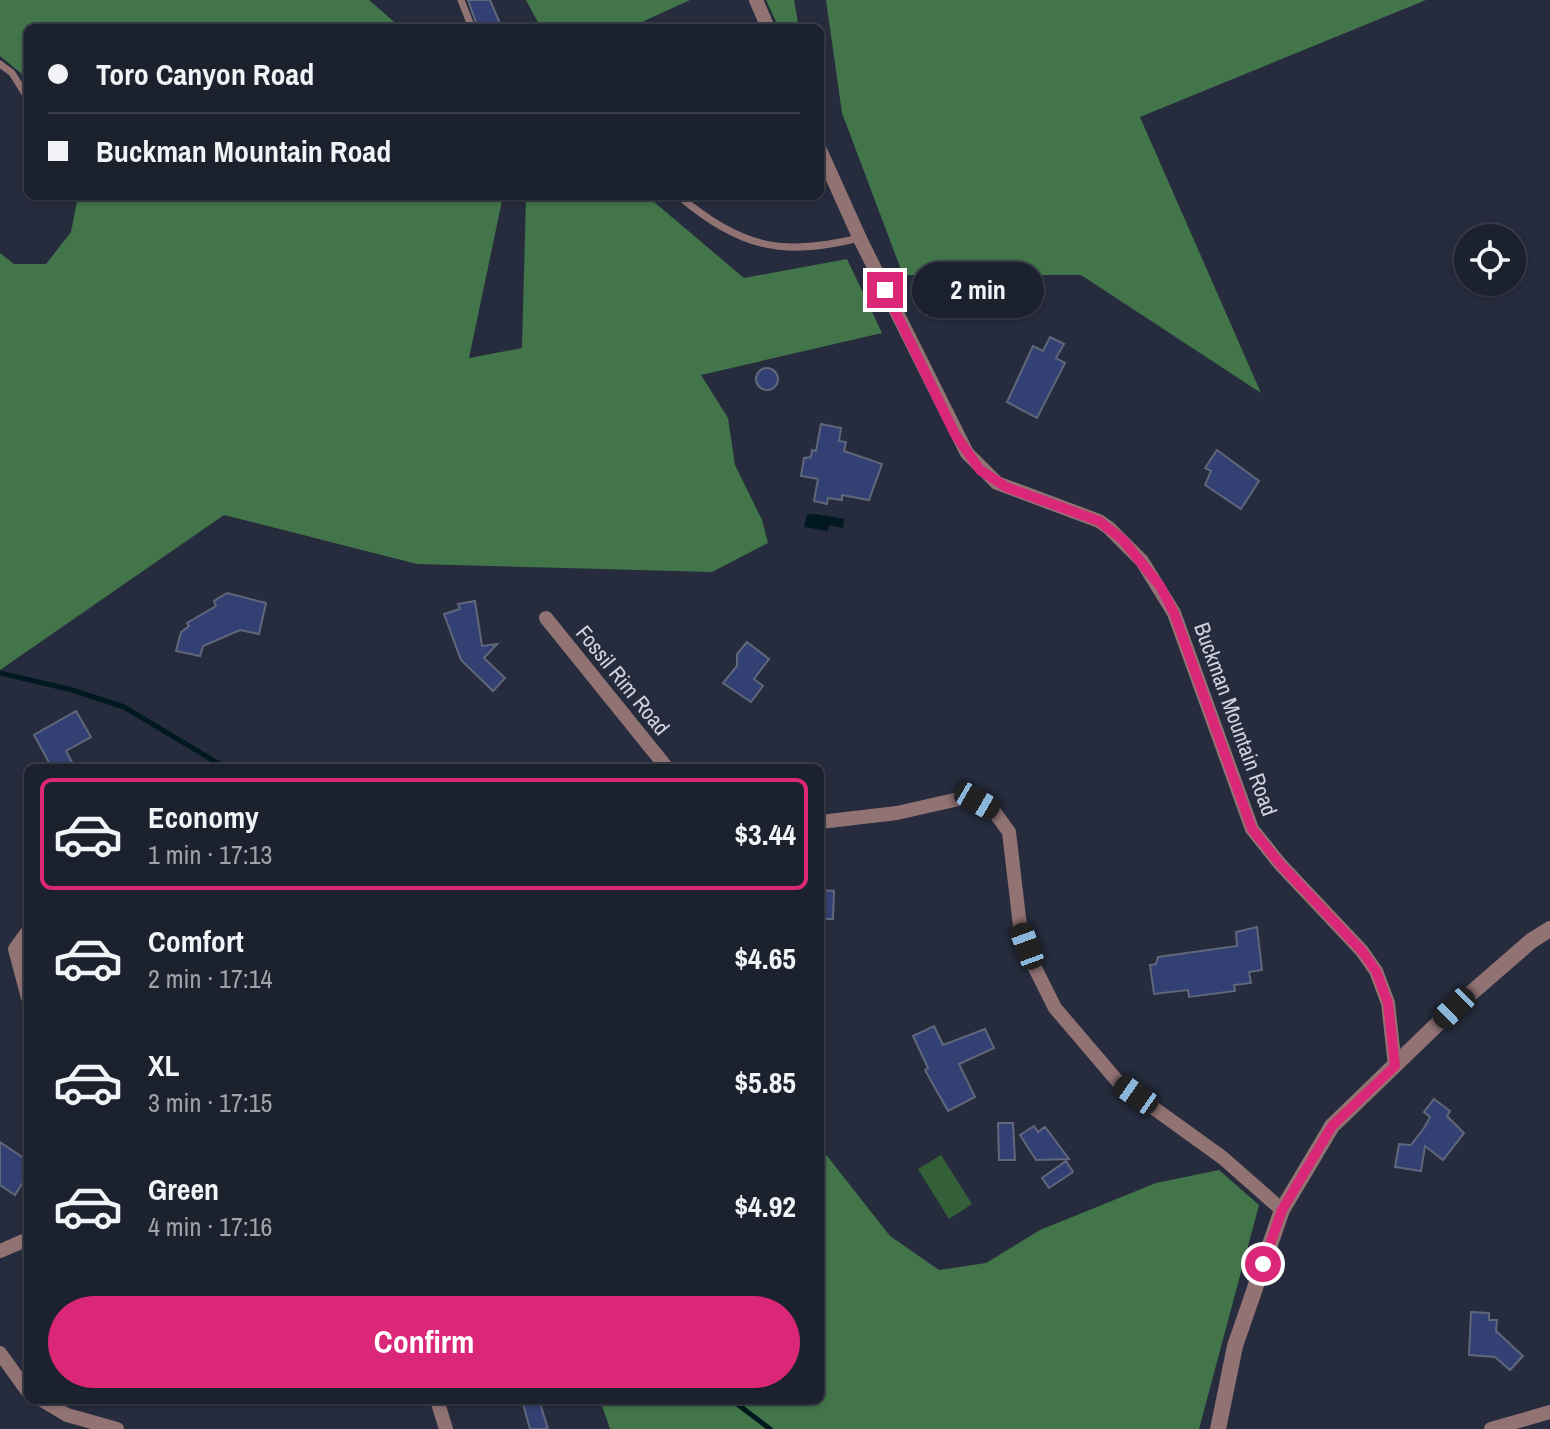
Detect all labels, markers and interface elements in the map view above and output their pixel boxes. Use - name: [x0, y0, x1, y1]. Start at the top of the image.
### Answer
- text: Toro Canyon Road: [96, 54, 314, 94]
- text: Buckman Mountain Road: [96, 131, 391, 171]
- map controls: [1454, 224, 1526, 296]
- button: locate: [1454, 224, 1526, 296]
- callout: 2 min: [913, 262, 1045, 318]
- route end: [867, 272, 903, 308]
- text: 2 min: [950, 272, 1006, 307]
- street label: Buckman Mountain Road: [1187, 618, 1285, 820]
- street label: Fossil Rim Road: [569, 619, 677, 741]
- car: [950, 779, 1004, 823]
- text: Economy: [148, 797, 259, 837]
- icon: car: [52, 798, 124, 870]
- text: $3.44: [734, 814, 796, 854]
- text: 1 min · 17:13: [148, 837, 272, 872]
- car: [1008, 919, 1046, 973]
- text: Comfort: [148, 921, 244, 961]
- icon: car: [52, 922, 124, 994]
- text: $4.65: [734, 938, 796, 978]
- text: 2 min · 17:14: [148, 961, 272, 996]
- car: [1428, 983, 1480, 1033]
- text: XL: [148, 1045, 179, 1085]
- icon: car: [52, 1046, 124, 1118]
- text: $5.85: [734, 1062, 796, 1102]
- car: [1109, 1071, 1163, 1119]
- text: 3 min · 17:15: [148, 1085, 272, 1120]
- text: Green: [148, 1169, 219, 1209]
- icon: car: [52, 1170, 124, 1242]
- text: $4.92: [734, 1186, 796, 1226]
- text: 4 min · 17:16: [148, 1209, 272, 1244]
- route start: [1245, 1246, 1281, 1282]
- button: Confirm: [48, 1296, 800, 1388]

